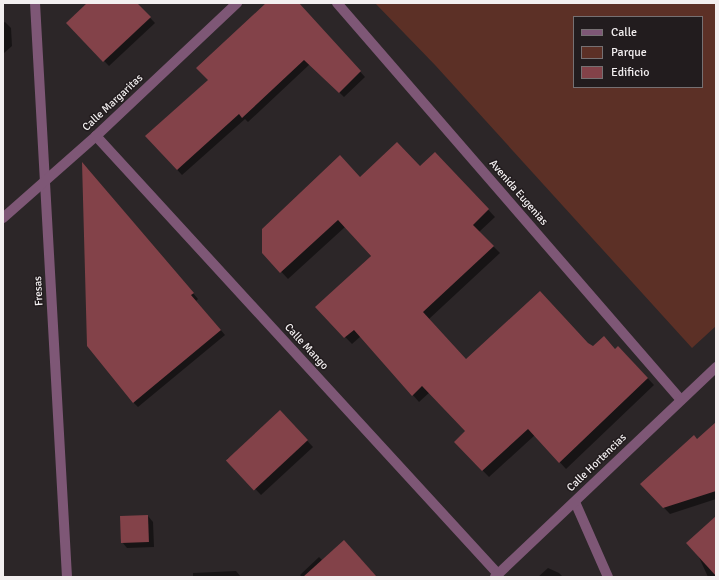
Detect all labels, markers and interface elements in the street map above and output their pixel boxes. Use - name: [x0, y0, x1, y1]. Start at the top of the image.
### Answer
- legend: [573, 16, 703, 88]
- text: Calle: [611, 25, 637, 40]
- text: Parque: [611, 45, 647, 60]
- text: Edificio: [611, 65, 649, 80]
- street label: Calle Margaritas: [80, 72, 146, 134]
- street label: Avenida Eugenias: [486, 158, 550, 228]
- street label: Fresas: [32, 276, 46, 306]
- street label: Calle Mango: [281, 321, 331, 373]
- street label: Calle Hortencias: [564, 431, 630, 495]

